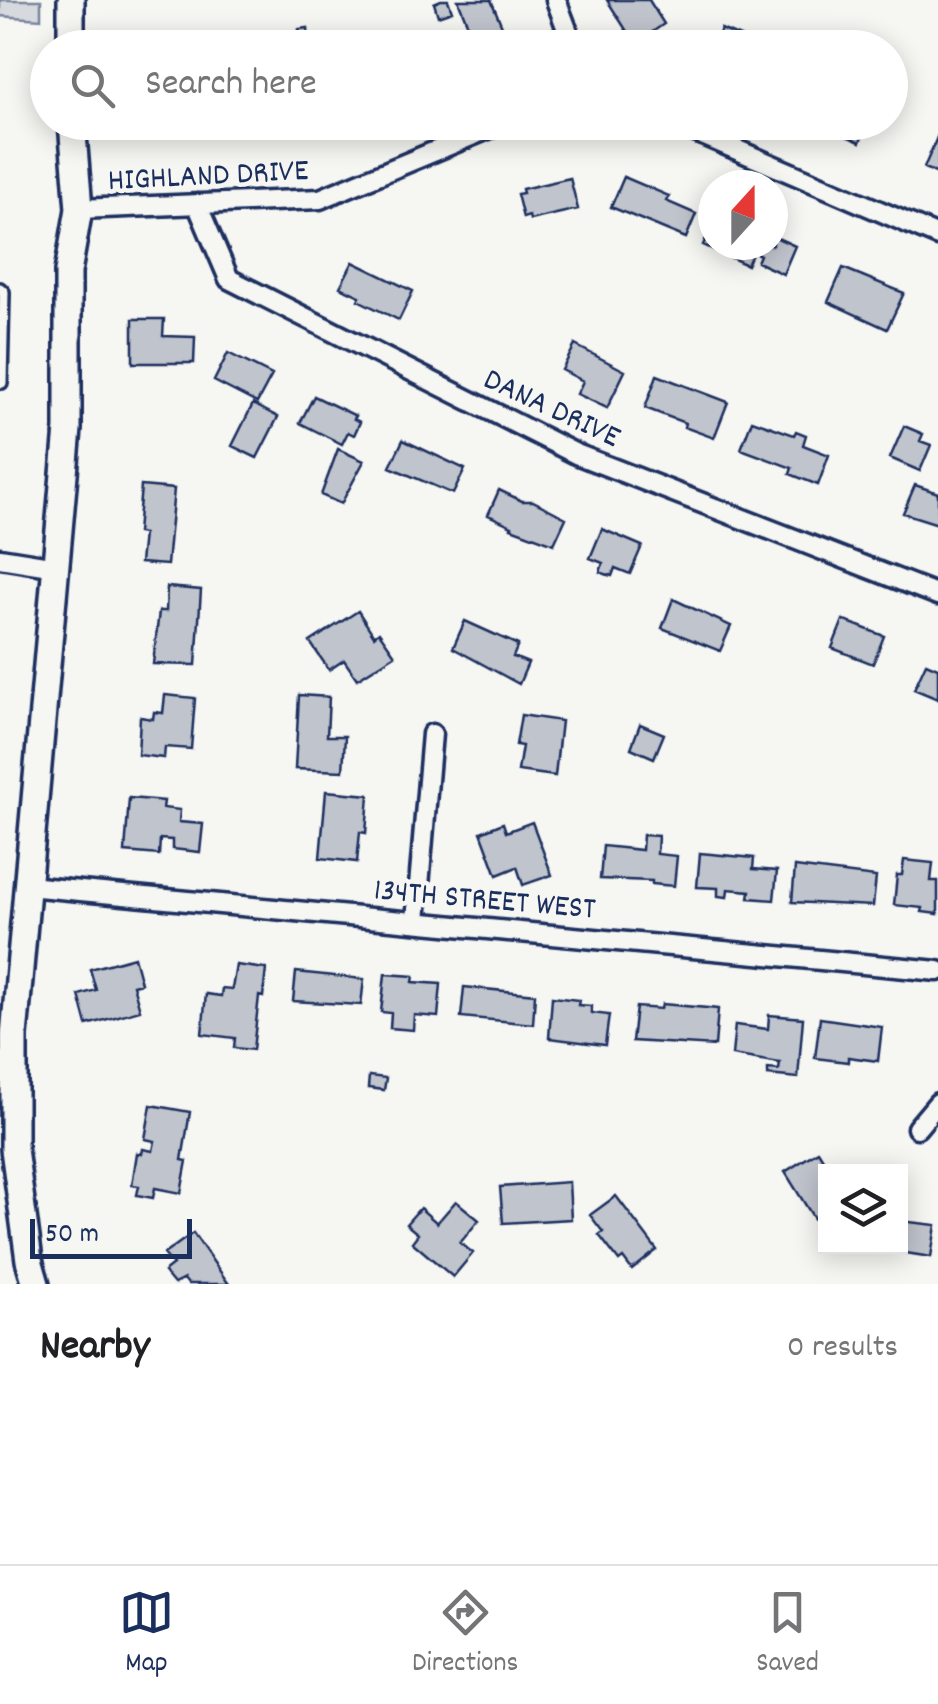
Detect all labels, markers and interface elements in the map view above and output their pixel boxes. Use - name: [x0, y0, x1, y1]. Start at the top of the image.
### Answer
- search box: [30, 30, 908, 140]
- icon: search: [65, 58, 120, 113]
- text: Search here: [145, 58, 317, 113]
- street label: HIGHLAND DRIVE: [107, 150, 310, 206]
- north arrow: [698, 170, 788, 260]
- street label: DANA DRIVE: [475, 359, 627, 463]
- street label: 134TH STREET WEST: [372, 869, 598, 935]
- map controls: [818, 1164, 908, 1254]
- button: layers: [818, 1164, 908, 1254]
- scale bar: [30, 1214, 192, 1258]
- text: 50 m: [45, 1216, 99, 1256]
- text: Nearby: [40, 1319, 150, 1379]
- text: 0 results: [787, 1326, 898, 1372]
- tab: Map: [119, 1585, 174, 1685]
- tab: Directions: [412, 1585, 518, 1685]
- tab: Saved: [756, 1585, 819, 1685]

